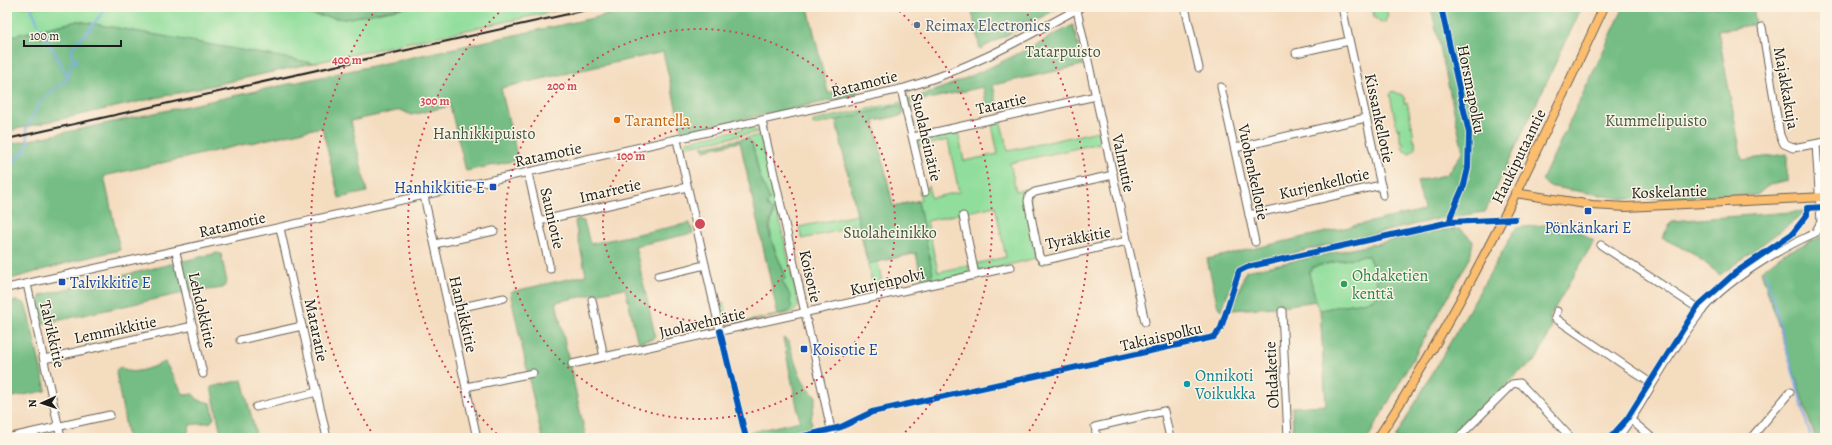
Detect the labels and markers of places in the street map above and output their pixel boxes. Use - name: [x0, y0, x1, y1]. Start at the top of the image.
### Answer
- place label: Reimax Electronics: [925, 15, 1051, 37]
- marker: Reimax Electronics: [912, 20, 922, 30]
- place label: Tarantella: [625, 110, 691, 132]
- marker: Tarantella: [612, 115, 622, 125]
- place label: Hanhikkitie E: [394, 177, 485, 199]
- marker: Hanhikkitie E: [488, 182, 498, 192]
- marker: Pönkänkari E: [1583, 206, 1593, 216]
- centre of rings: [693, 217, 707, 231]
- place label: Pönkänkari E: [1544, 217, 1632, 239]
- place label: Ohdaketien kenttä: [1352, 265, 1428, 305]
- place label: Talvikkitie E: [70, 272, 151, 294]
- marker: Talvikkitie E: [57, 277, 67, 287]
- marker: Ohdaketien kenttä: [1339, 279, 1349, 289]
- place label: Koisotie E: [812, 339, 878, 361]
- marker: Koisotie E: [799, 344, 809, 354]
- place label: Onnikoti Voikukka: [1194, 365, 1256, 405]
- marker: Onnikoti Voikukka: [1182, 379, 1192, 389]

